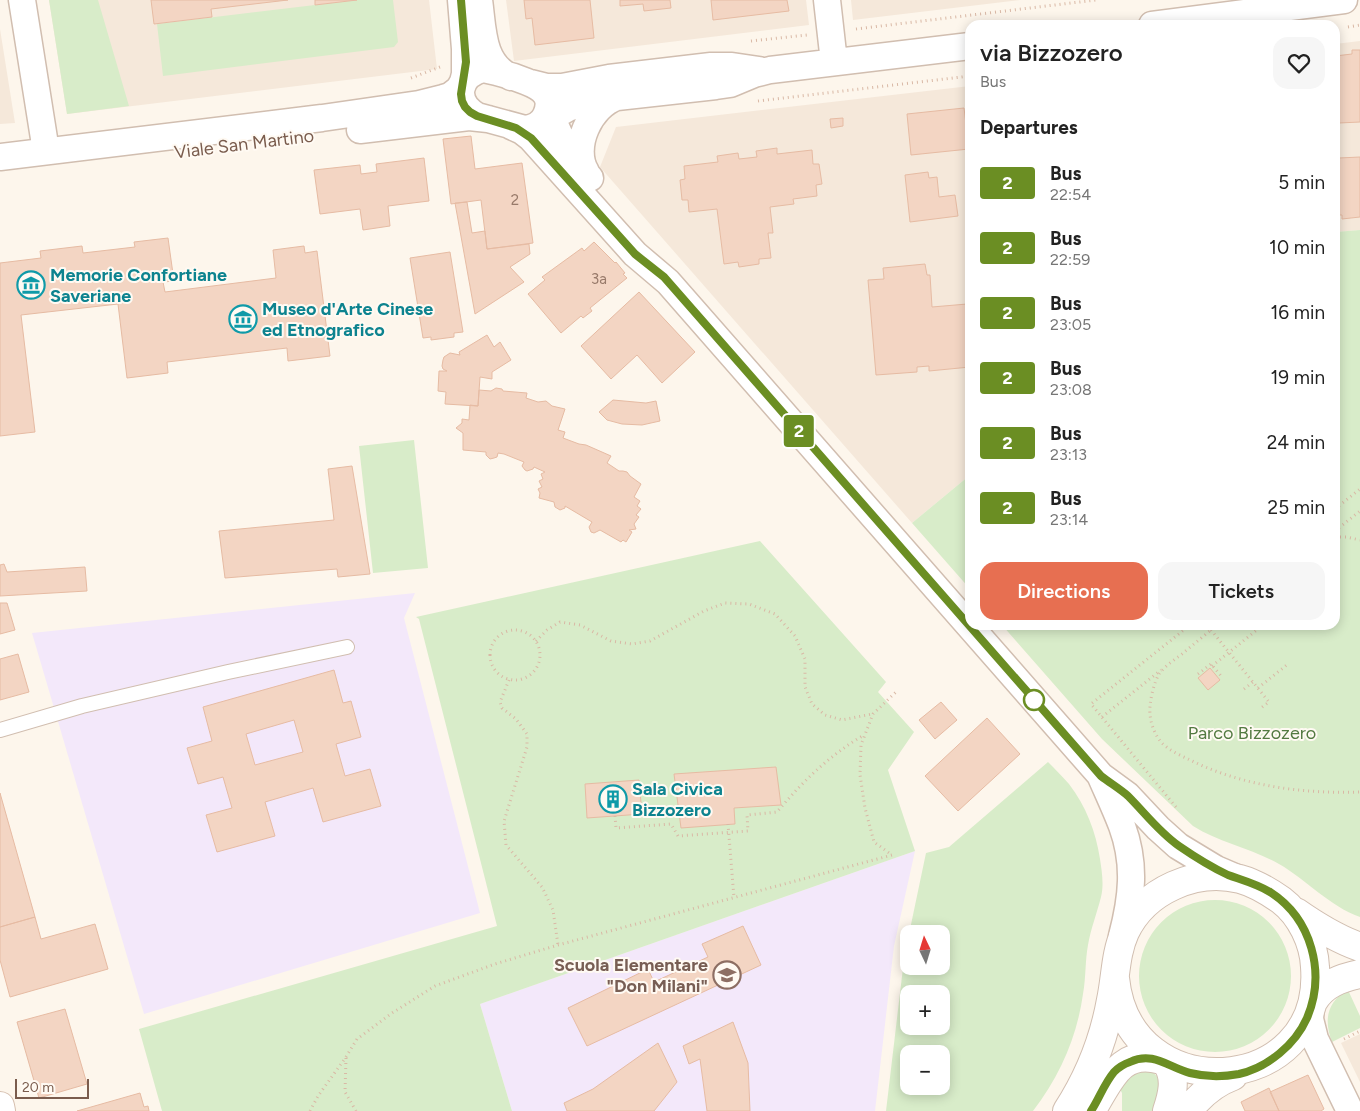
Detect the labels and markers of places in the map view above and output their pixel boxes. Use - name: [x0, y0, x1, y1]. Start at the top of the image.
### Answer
- place label: Memorie Confortiane Saveriane: [50, 264, 227, 307]
- museum icon: Memorie Confortiane Saveriane: [16, 270, 46, 300]
- place label: Museo d'Arte Cinese ed Etnografico: [262, 298, 433, 341]
- museum icon: Museo d'Arte Cinese ed Etnografico: [228, 304, 258, 334]
- unlabelled marker: [1023, 689, 1045, 711]
- place label: Sala Civica Bizzozero: [632, 778, 723, 821]
- building icon: Sala Civica Bizzozero: [598, 784, 628, 814]
- place label: Scuola Elementare "Don Milani": [554, 954, 708, 997]
- school or university icon: Scuola Elementare "Don Milani": [712, 960, 742, 990]

